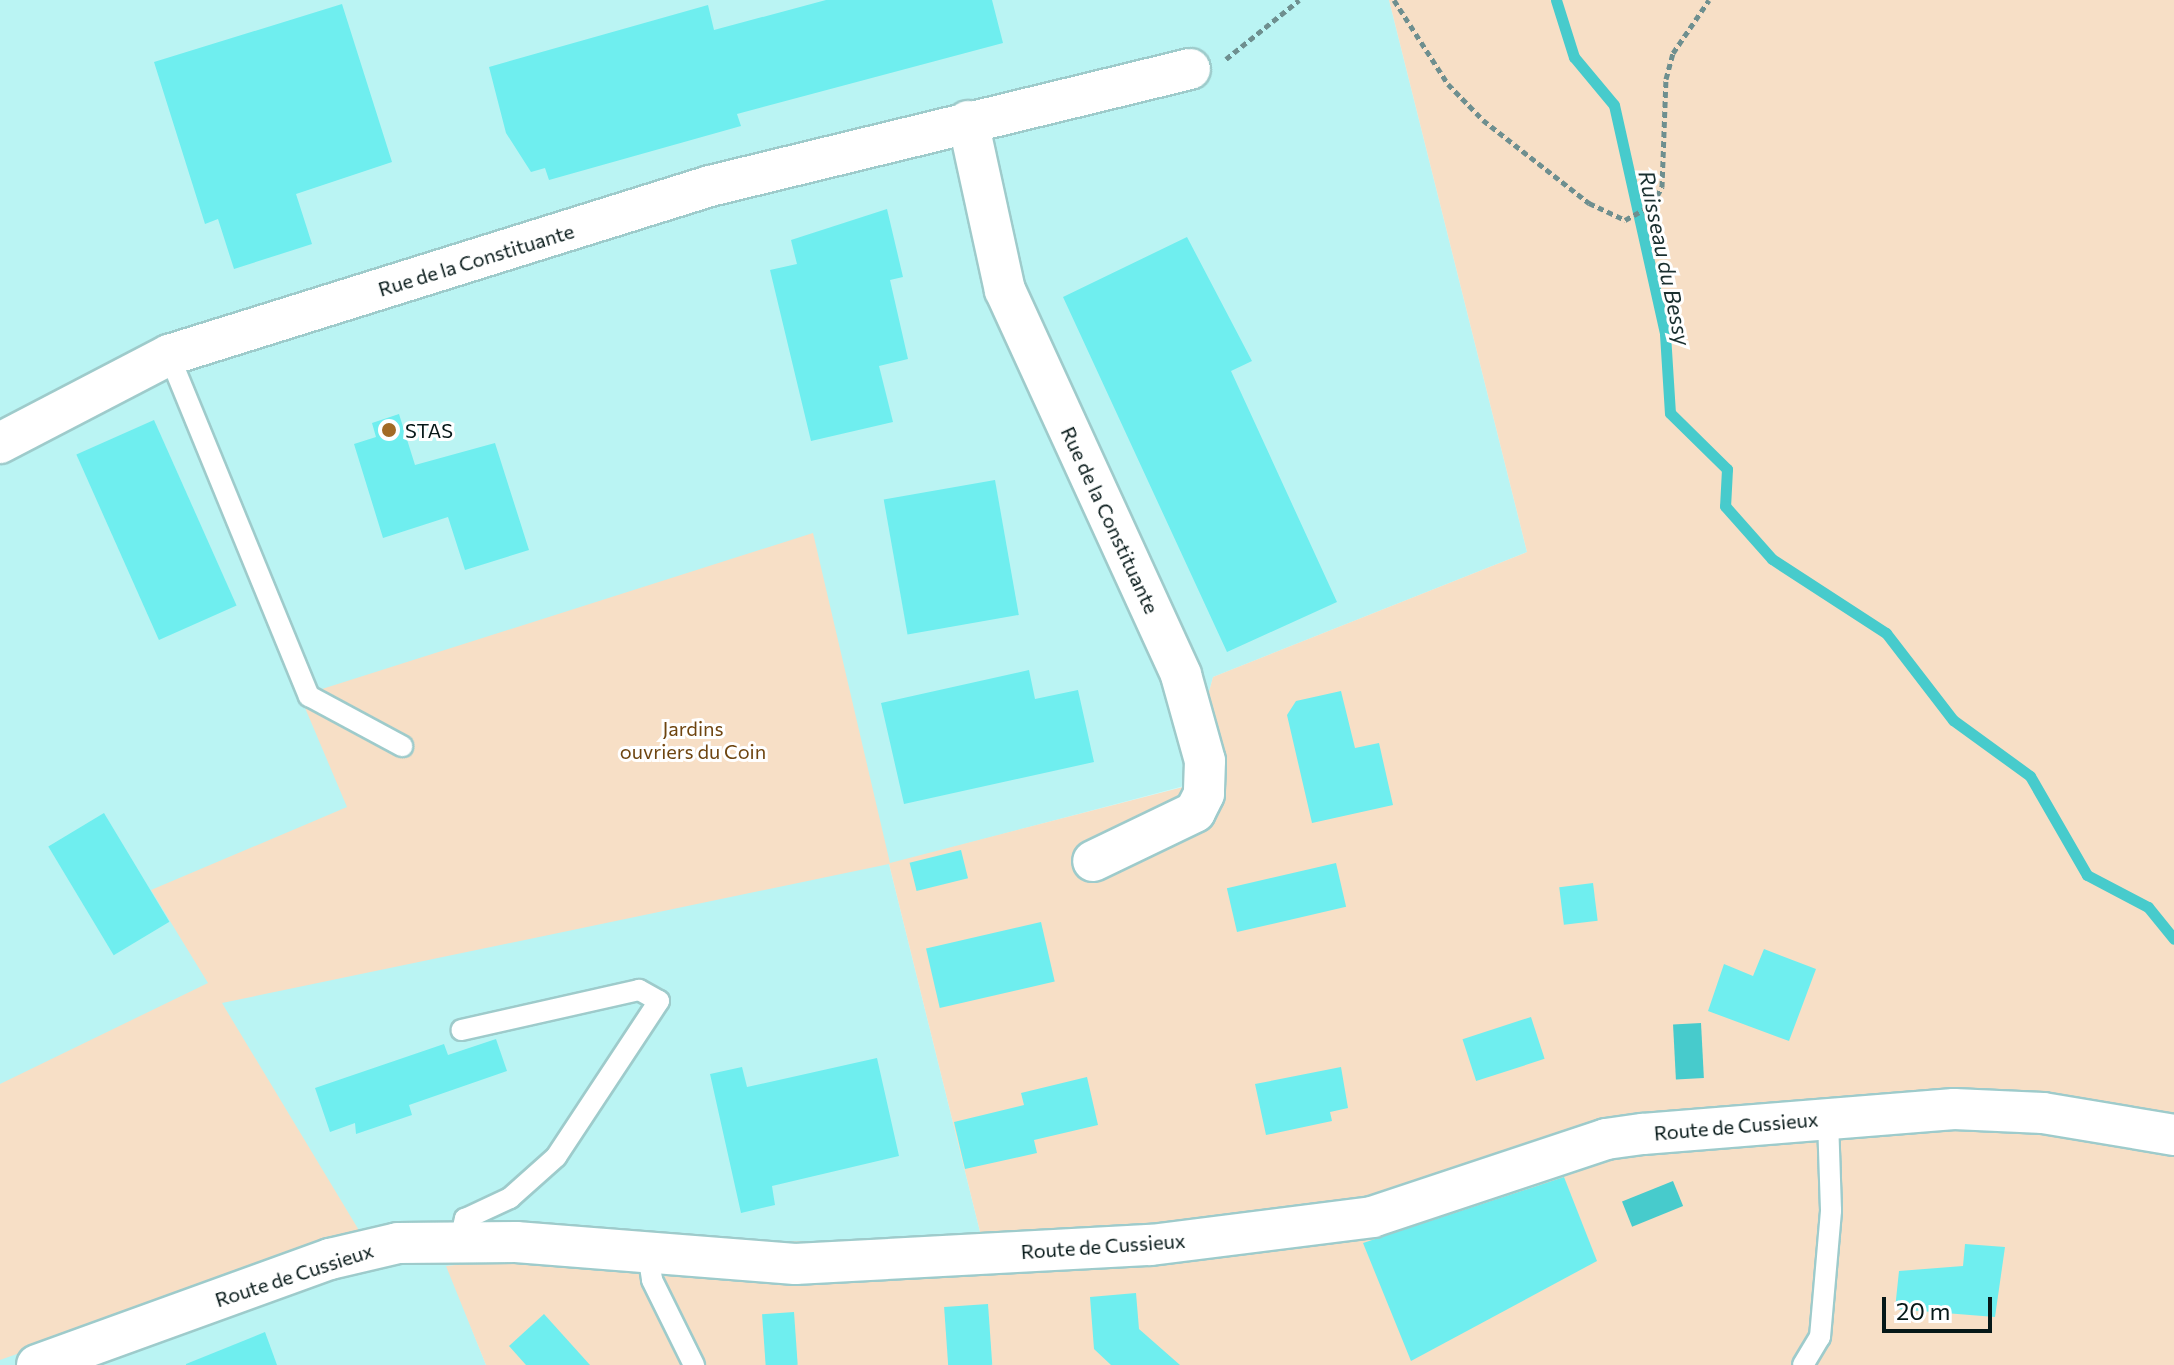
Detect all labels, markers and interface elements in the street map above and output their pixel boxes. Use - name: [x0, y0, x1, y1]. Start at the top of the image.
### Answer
- water label: Ruisseau du Bessy: [1634, 168, 1696, 348]
- street label: Rue de la Constituante: [375, 219, 577, 301]
- place label: STAS: [405, 418, 453, 442]
- marker: STAS: [380, 421, 398, 439]
- street label: Rue de la Constituante: [1056, 423, 1164, 617]
- park label: Jardins ouvriers du Coin: [620, 717, 766, 764]
- street label: Route de Cussieux: [1653, 1107, 1819, 1145]
- street label: Route de Cussieux: [1020, 1228, 1186, 1264]
- street label: Route de Cussieux: [212, 1238, 376, 1312]
- scale bar: [1886, 1281, 1996, 1331]
- text: 20 m: [1896, 1296, 1950, 1325]

